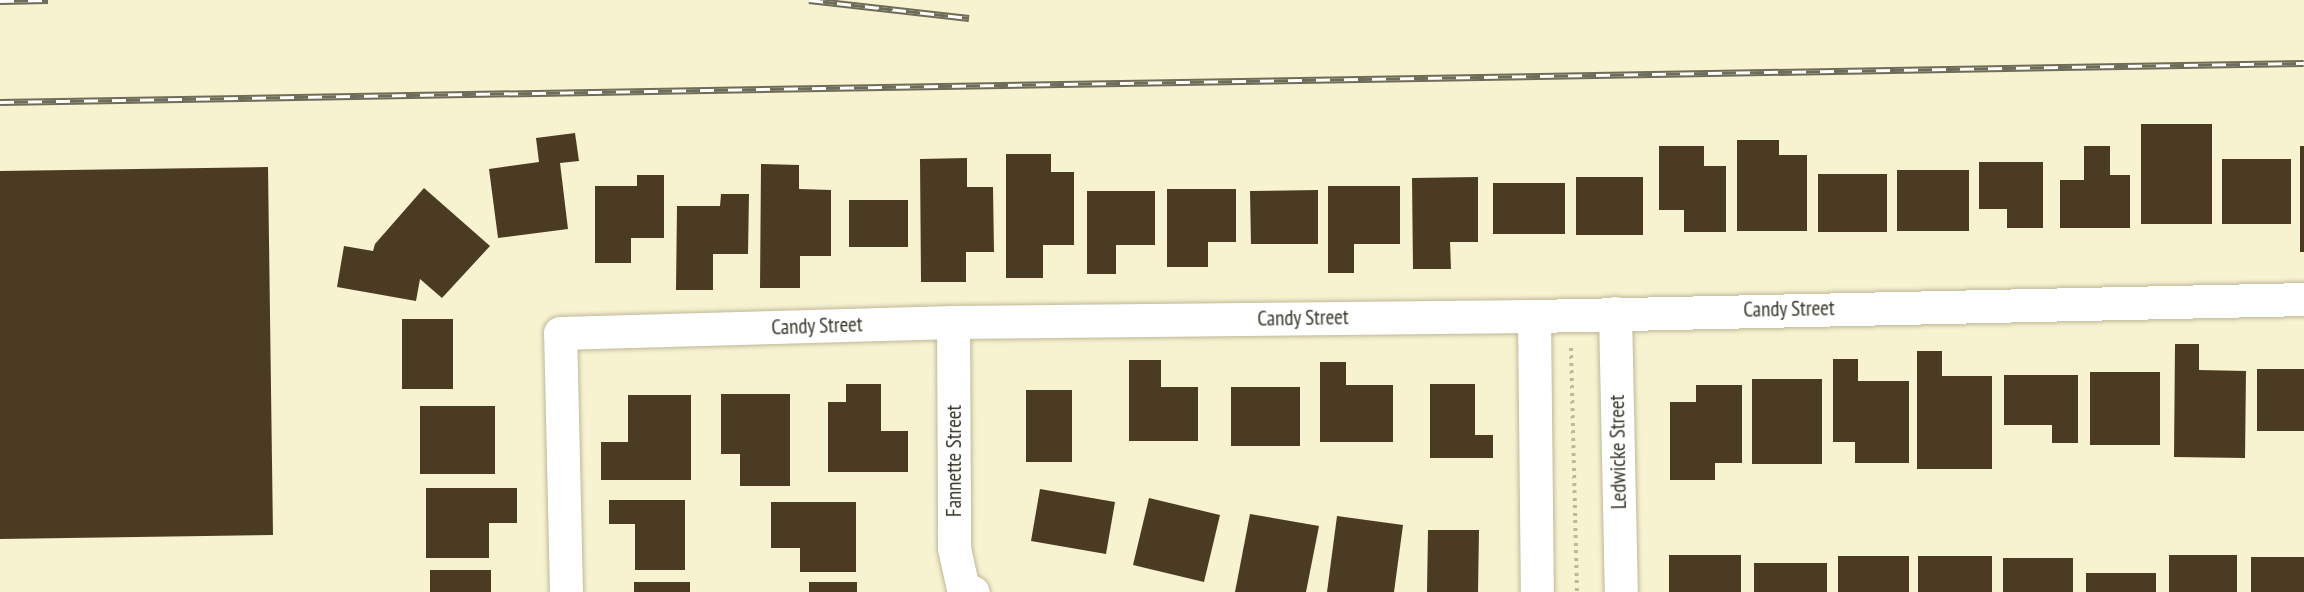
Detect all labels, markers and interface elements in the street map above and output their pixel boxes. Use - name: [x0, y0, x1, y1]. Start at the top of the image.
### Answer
- street label: Candy Street: [1743, 296, 1835, 322]
- street label: Candy Street: [1257, 305, 1349, 331]
- street label: Candy Street: [771, 312, 863, 340]
- street label: Ledwicke Street: [1604, 395, 1632, 509]
- street label: Fannette Street: [941, 405, 967, 517]

